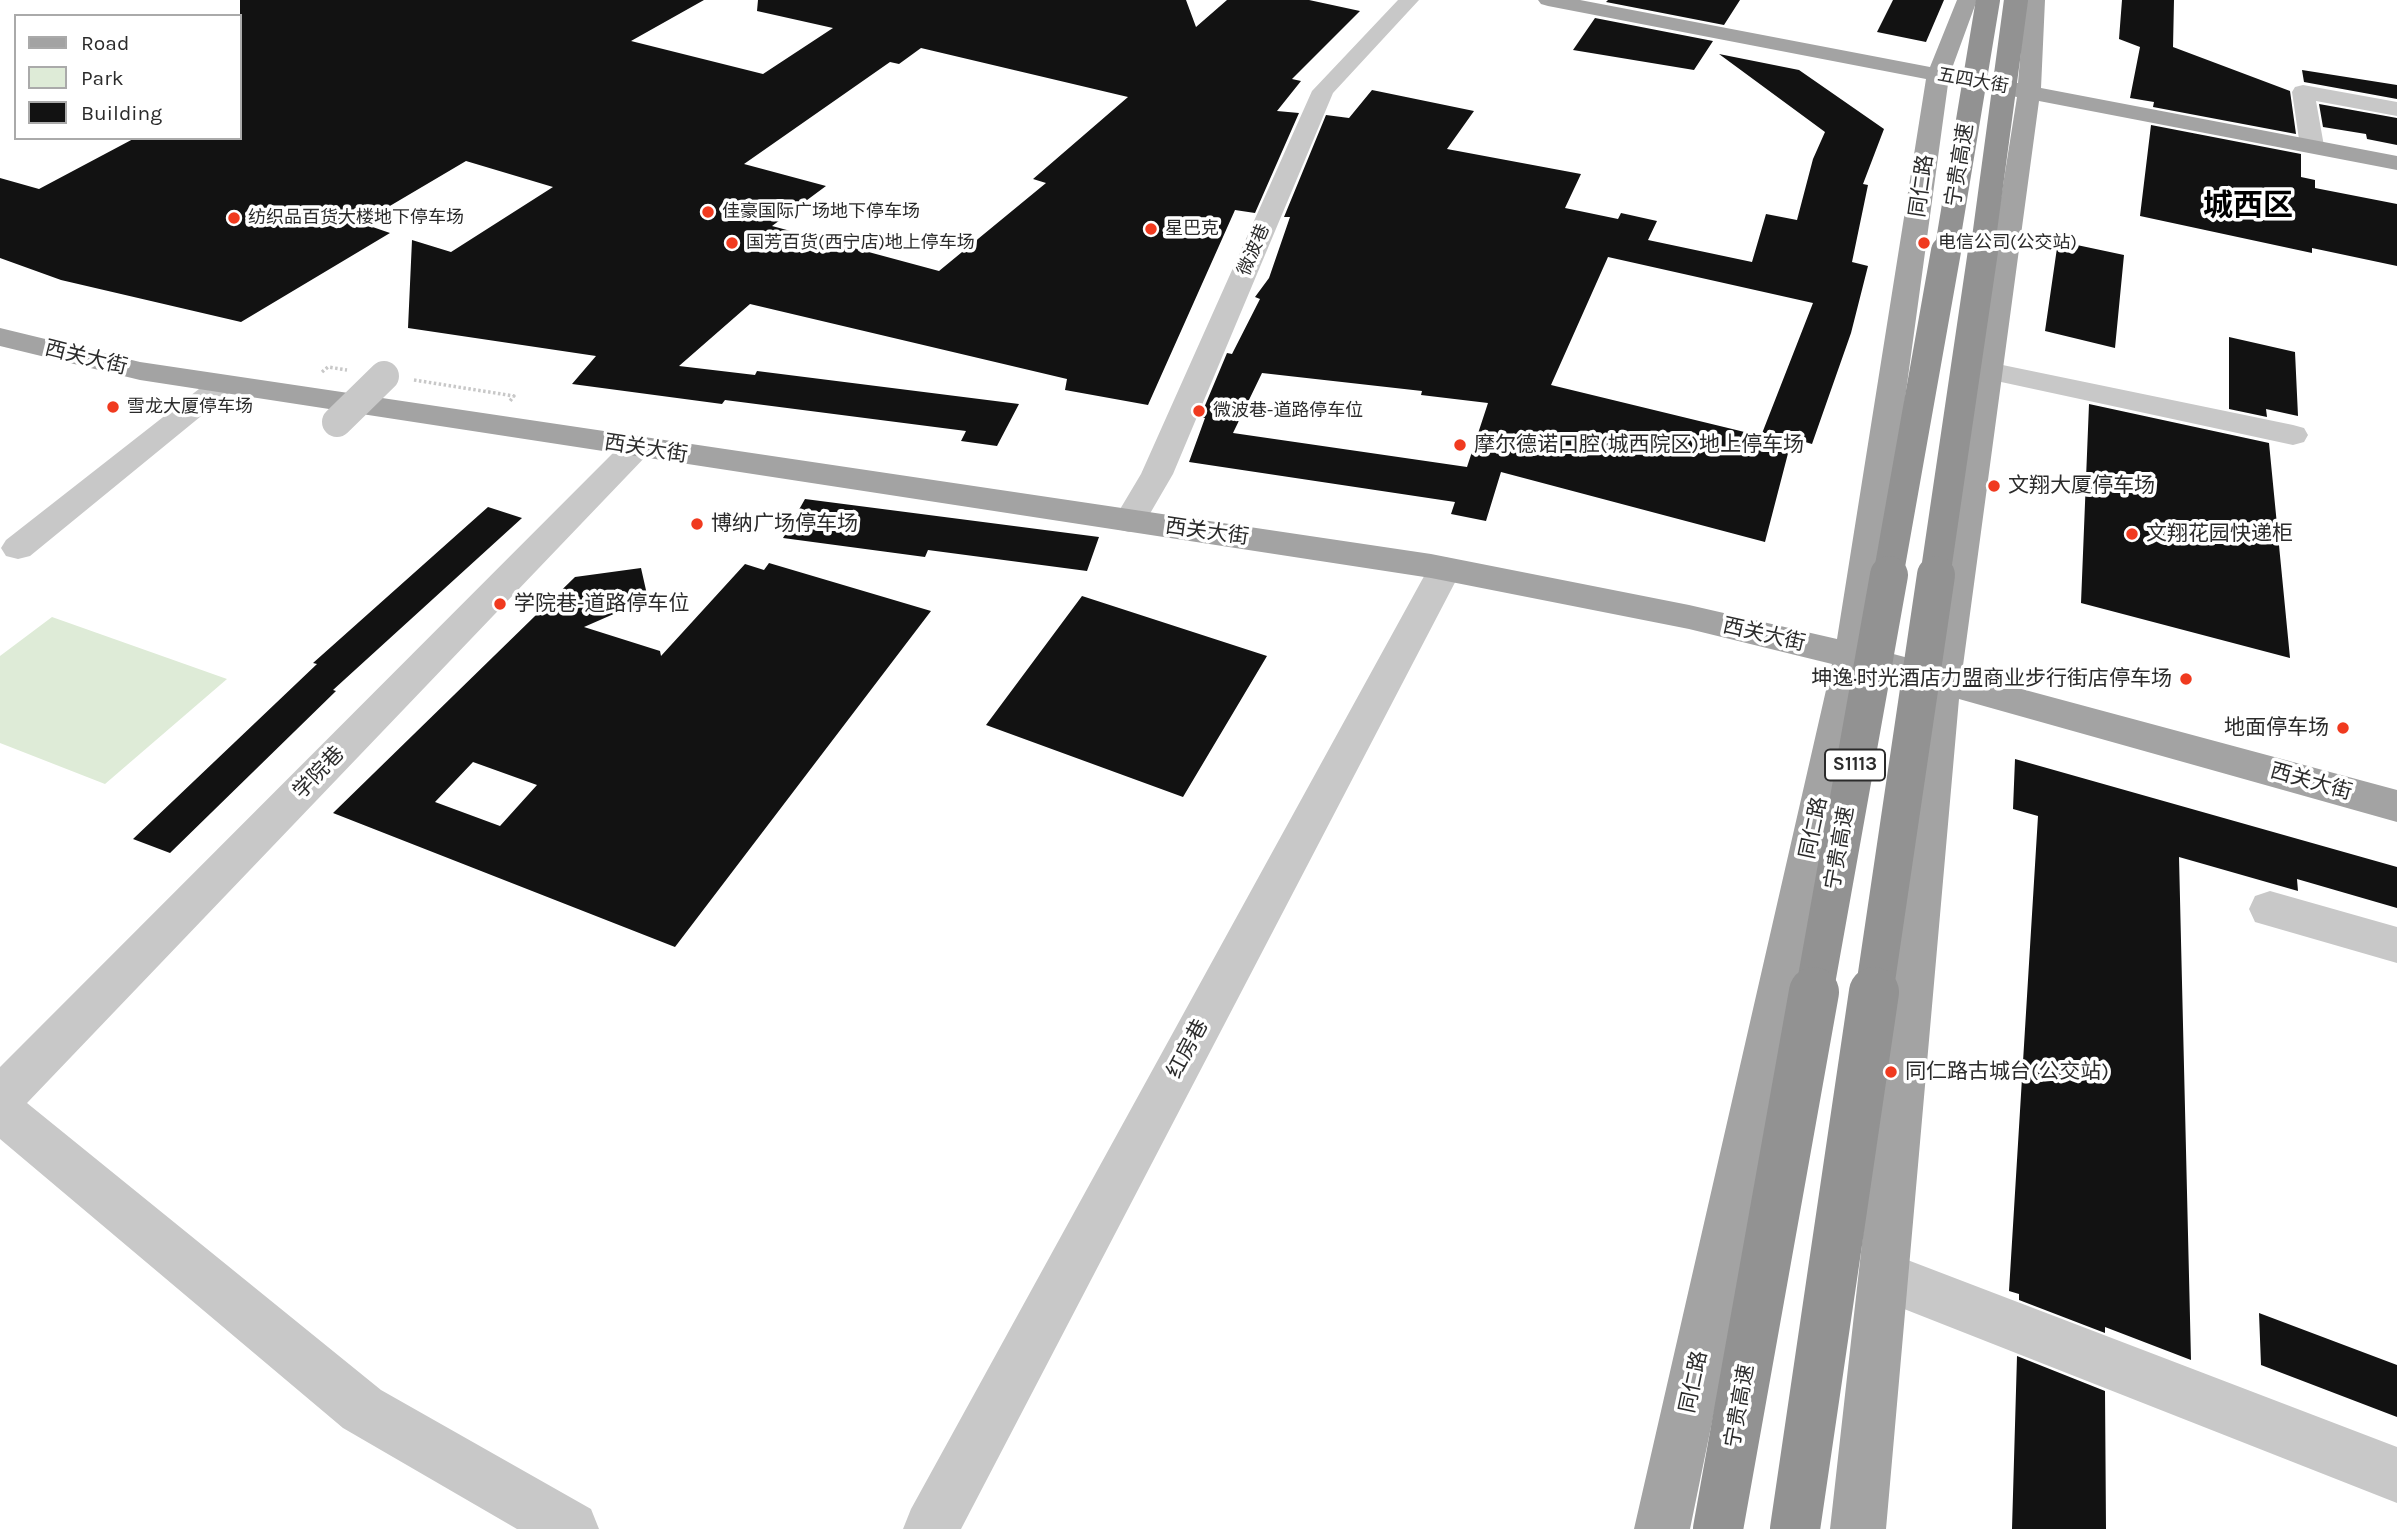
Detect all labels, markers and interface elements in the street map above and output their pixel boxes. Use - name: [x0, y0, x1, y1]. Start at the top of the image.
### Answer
- legend: [14, 14, 242, 140]
- text: Road: [81, 31, 129, 55]
- street label: 五四大街: [1936, 64, 2010, 98]
- text: Park: [81, 66, 124, 90]
- text: Building: [81, 101, 162, 125]
- street label: 宁贵高速: [1941, 122, 1979, 208]
- street label: 同仁路: [1905, 153, 1939, 219]
- district label: 城西区: [2203, 188, 2293, 224]
- place label: 佳豪国际广场地下停车场: [722, 201, 920, 223]
- marker: 佳豪国际广场地下停车场: [700, 204, 716, 220]
- place label: 纺织品百货大楼地下停车场: [248, 207, 464, 229]
- marker: 纺织品百货大楼地下停车场: [226, 210, 242, 226]
- place label: 星巴克: [1165, 218, 1219, 240]
- marker: 星巴克: [1143, 221, 1159, 237]
- street label: 微波巷: [1234, 221, 1274, 279]
- place label: 国芳百货(西宁店)地上停车场: [746, 232, 975, 254]
- place label: 电信公司(公交站): [1938, 232, 2077, 254]
- marker: 国芳百货(西宁店)地上停车场: [724, 235, 740, 251]
- marker: 电信公司(公交站): [1916, 235, 1932, 251]
- street label: 西关大街: [42, 336, 130, 380]
- place label: 雪龙大厦停车场: [127, 396, 253, 418]
- marker: 雪龙大厦停车场: [105, 399, 121, 415]
- place label: 微波巷-道路停车位: [1213, 400, 1363, 422]
- marker: 微波巷-道路停车位: [1191, 403, 1207, 419]
- street label: 西关大街: [603, 430, 689, 468]
- place label: 摩尔德诺口腔(城西院区)地上停车场: [1474, 432, 1804, 458]
- marker: 摩尔德诺口腔(城西院区)地上停车场: [1452, 437, 1468, 453]
- place label: 文翔大厦停车场: [2008, 473, 2155, 499]
- marker: 文翔大厦停车场: [1986, 478, 2002, 494]
- place label: 博纳广场停车场: [711, 511, 858, 537]
- street label: 西关大街: [1164, 514, 1250, 550]
- marker: 博纳广场停车场: [689, 516, 705, 532]
- place label: 文翔花园快递柜: [2146, 521, 2293, 547]
- marker: 文翔花园快递柜: [2124, 526, 2140, 542]
- place label: 学院巷-道路停车位: [514, 591, 689, 617]
- marker: 学院巷-道路停车位: [492, 596, 508, 612]
- street label: 西关大街: [1720, 613, 1808, 657]
- place label: 坤逸·时光酒店力盟商业步行街店停车场: [1811, 666, 2172, 692]
- marker: 坤逸·时光酒店力盟商业步行街店停车场: [2178, 671, 2194, 687]
- place label: 地面停车场: [2224, 715, 2329, 741]
- marker: 地面停车场: [2335, 720, 2351, 736]
- street label: 学院巷: [288, 742, 350, 804]
- road number: S1113: [1825, 750, 1885, 780]
- street label: 西关大街: [2267, 758, 2355, 806]
- street label: 同仁路: [1795, 795, 1833, 861]
- street label: 宁贵高速: [1820, 804, 1860, 892]
- street label: 红房巷: [1162, 1015, 1214, 1083]
- place label: 同仁路古城台(公交站): [1905, 1059, 2109, 1085]
- marker: 同仁路古城台(公交站): [1883, 1064, 1899, 1080]
- street label: 同仁路: [1675, 1349, 1713, 1415]
- street label: 宁贵高速: [1720, 1362, 1760, 1450]

